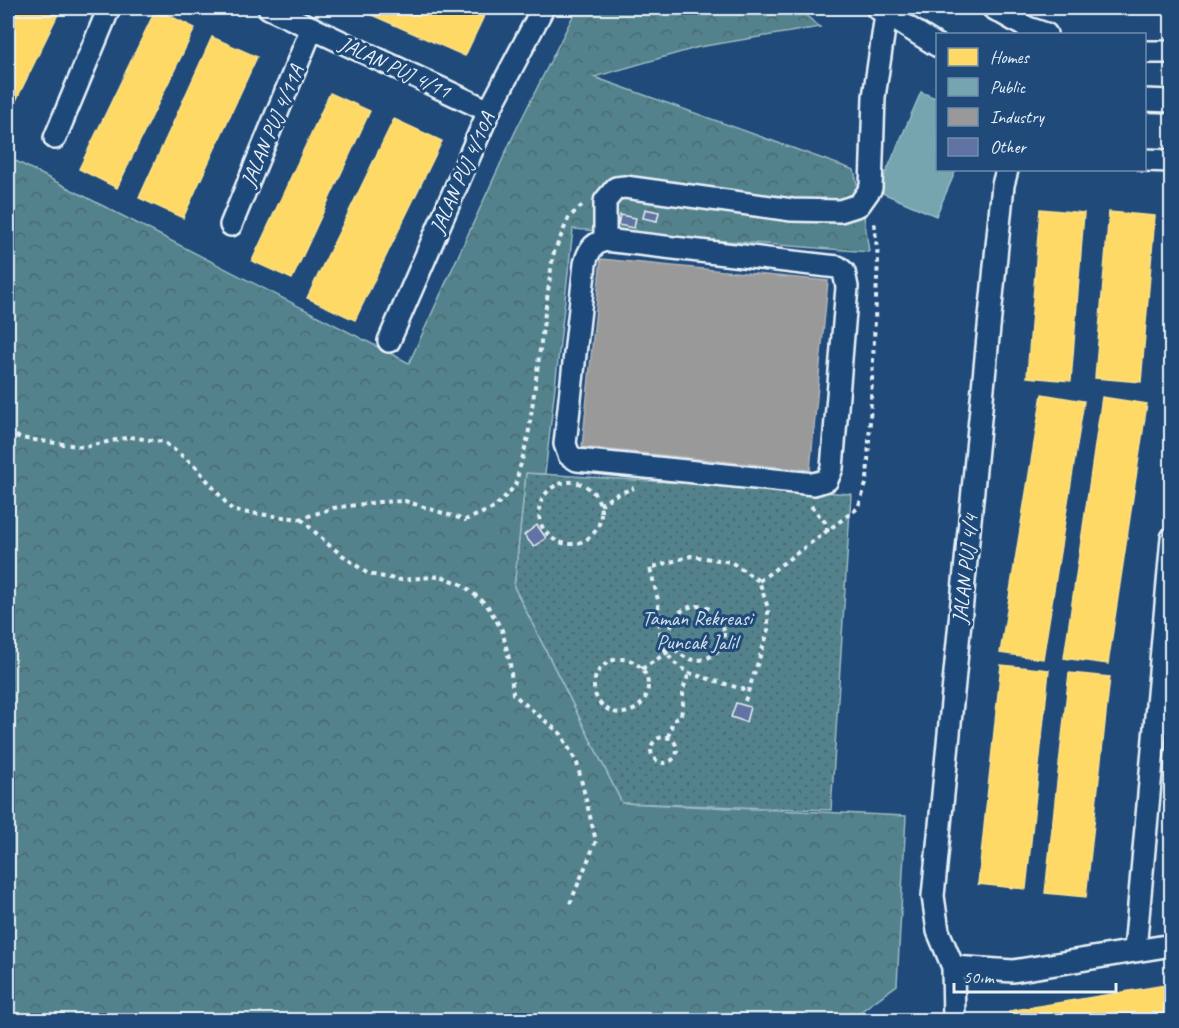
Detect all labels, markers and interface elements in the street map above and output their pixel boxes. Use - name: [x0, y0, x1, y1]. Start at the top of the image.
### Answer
- street label: JALAN PUJ 4/11: [335, 30, 456, 105]
- legend: [936, 33, 1146, 171]
- text: Homes: [990, 46, 1030, 68]
- street label: JALAN PUJ 4/11A: [234, 60, 310, 192]
- text: Public: [990, 76, 1027, 98]
- text: Industry: [990, 106, 1045, 128]
- street label: JALAN PUJ 4/10A: [423, 107, 501, 238]
- text: Other: [990, 136, 1027, 158]
- street label: JALAN PUJ 4/4: [946, 511, 984, 626]
- park label: Taman Rekreasi Puncak Jalil: [642, 605, 755, 655]
- scale bar: [954, 956, 1116, 994]
- text: 50 m: [963, 966, 996, 988]

